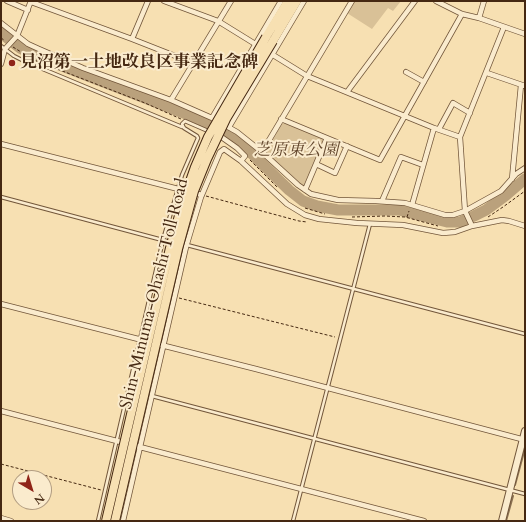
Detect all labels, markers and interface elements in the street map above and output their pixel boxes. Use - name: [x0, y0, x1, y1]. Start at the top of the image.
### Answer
- place label: 見沼第一土地改良区事業記念碑: [20, 53, 258, 73]
- marker: 見沼第一土地改良区事業記念碑: [7, 58, 17, 68]
- park label: 芝原東公園: [254, 141, 338, 161]
- street label: Shin-Minuma-Ohashi Toll Road: [116, 177, 194, 411]
- north arrow: [12, 470, 52, 510]
- text: N: [31, 490, 47, 508]

